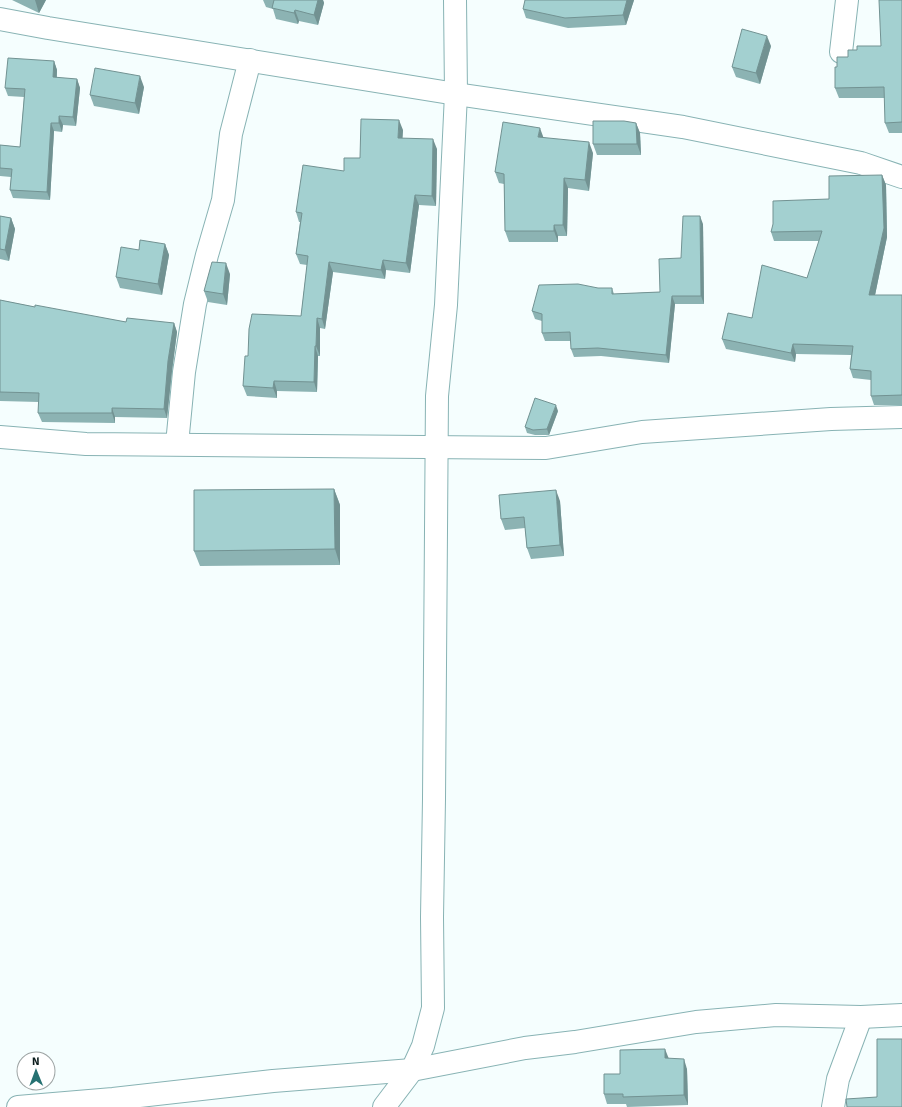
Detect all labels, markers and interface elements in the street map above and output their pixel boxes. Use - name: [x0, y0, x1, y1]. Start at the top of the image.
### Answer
- north arrow: [16, 1051, 56, 1091]
- text: N: [32, 1055, 40, 1068]

